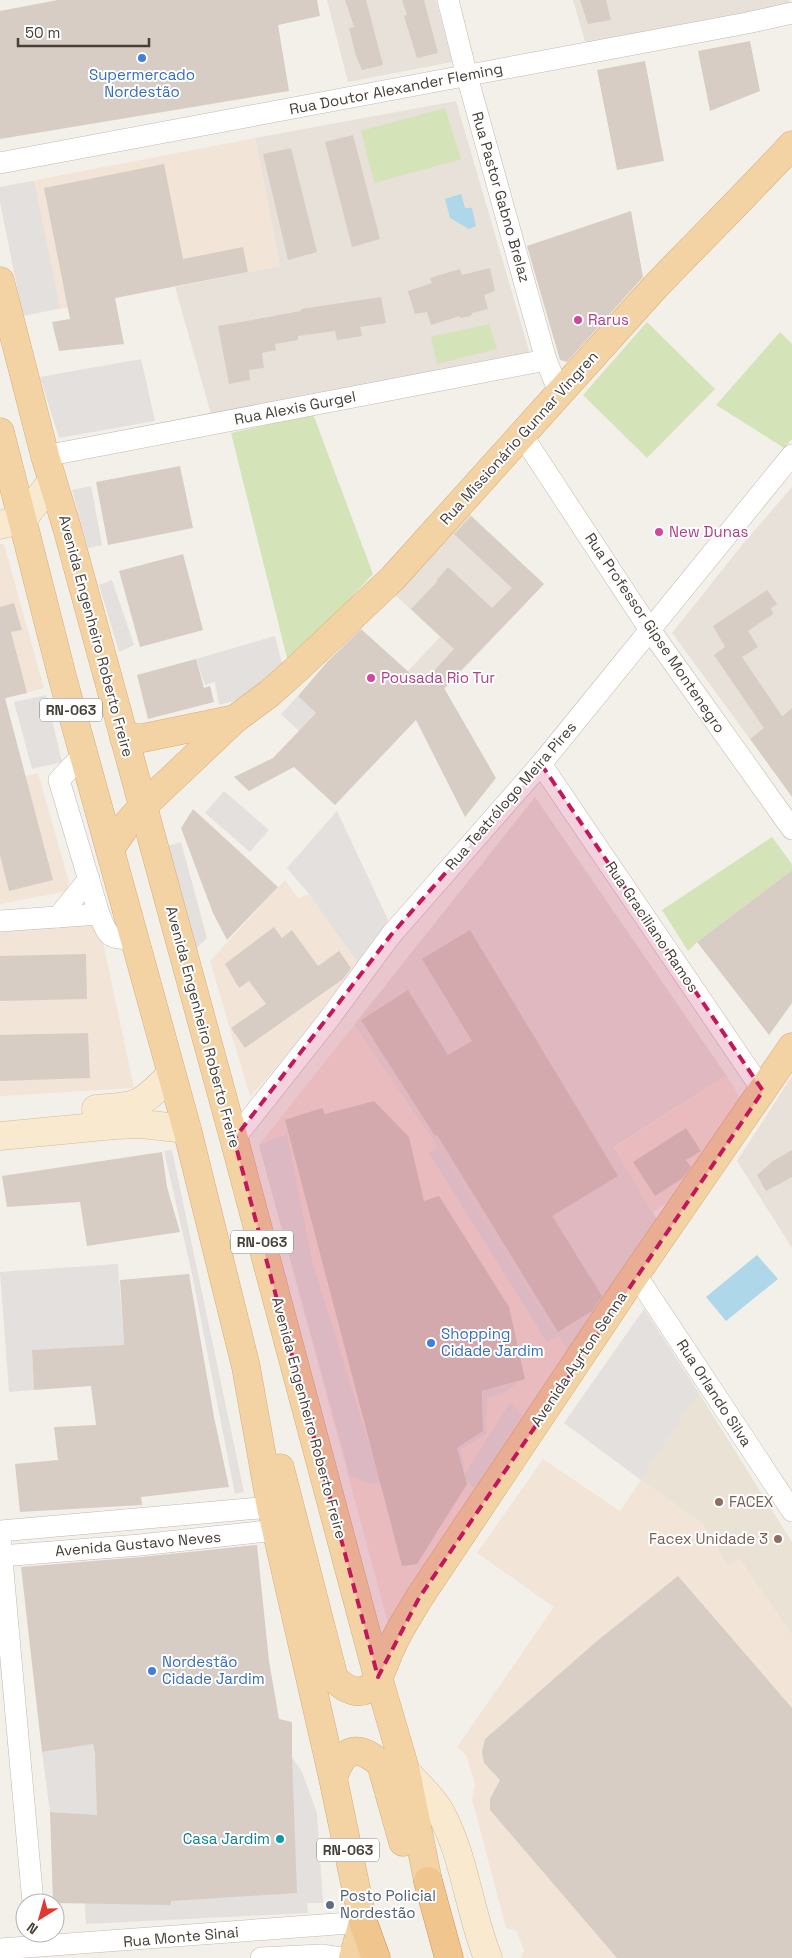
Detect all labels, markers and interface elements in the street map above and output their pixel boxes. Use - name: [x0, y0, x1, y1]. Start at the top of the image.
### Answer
- scale bar: [18, 15, 149, 47]
- text: 50 m: [25, 23, 60, 42]
- marker: Supermercado Nordestão: [136, 52, 148, 64]
- street label: Rua Doutor Alexander Fleming: [288, 58, 504, 119]
- place label: Supermercado Nordestão: [89, 65, 195, 101]
- street label: Rua Pastor Gabno Brelaz: [468, 109, 535, 284]
- place label: Rarus: [588, 310, 629, 329]
- marker: Rarus: [572, 314, 584, 326]
- street label: Rua Missionário Gunnar Vingren: [435, 347, 602, 529]
- street label: Rua Alexis Gurgel: [233, 386, 357, 429]
- street label: Avenida Engenheiro Roberto Freire: [55, 513, 138, 759]
- place label: New Dunas: [669, 522, 748, 541]
- marker: New Dunas: [653, 526, 665, 538]
- street label: Rua Professor Gipse Montenegro: [581, 529, 730, 736]
- place label: Pousada Rio Tur: [381, 668, 495, 687]
- marker: Pousada Rio Tur: [365, 672, 377, 684]
- road number: RN-063: [40, 698, 102, 722]
- street label: Rua Teatrólogo Meira Pires: [441, 717, 580, 874]
- street label: Rua Graciliano Ramos: [601, 858, 703, 996]
- street label: Avenida Engenheiro Roberto Freire: [162, 904, 245, 1150]
- road number: RN-063: [231, 1230, 293, 1254]
- street label: Avenida Ayrton Senna: [526, 1287, 631, 1430]
- street label: Avenida Engenheiro Roberto Freire: [268, 1295, 351, 1541]
- place label: Shopping Cidade Jardim: [441, 1324, 544, 1360]
- street label: Rua Orlando Silva: [673, 1336, 756, 1450]
- marker: Shopping Cidade Jardim: [425, 1337, 437, 1349]
- place label: FACEX: [729, 1492, 774, 1511]
- marker: FACEX: [713, 1496, 725, 1508]
- street label: Avenida Gustavo Neves: [54, 1527, 222, 1560]
- place label: Facex Unidade 3: [649, 1529, 768, 1548]
- marker: Facex Unidade 3: [772, 1533, 784, 1545]
- place label: Nordestão Cidade Jardim: [162, 1652, 265, 1688]
- marker: Nordestão Cidade Jardim: [146, 1665, 158, 1677]
- place label: Casa Jardim: [183, 1829, 270, 1848]
- marker: Casa Jardim: [274, 1833, 286, 1845]
- road number: RN-063: [317, 1838, 379, 1862]
- place label: Posto Policial Nordestão: [340, 1886, 436, 1922]
- north arrow: [15, 1893, 65, 1943]
- marker: Posto Policial Nordestão: [324, 1899, 336, 1911]
- text: N: [23, 1918, 41, 1938]
- street label: Rua Monte Sinai: [122, 1922, 240, 1951]

